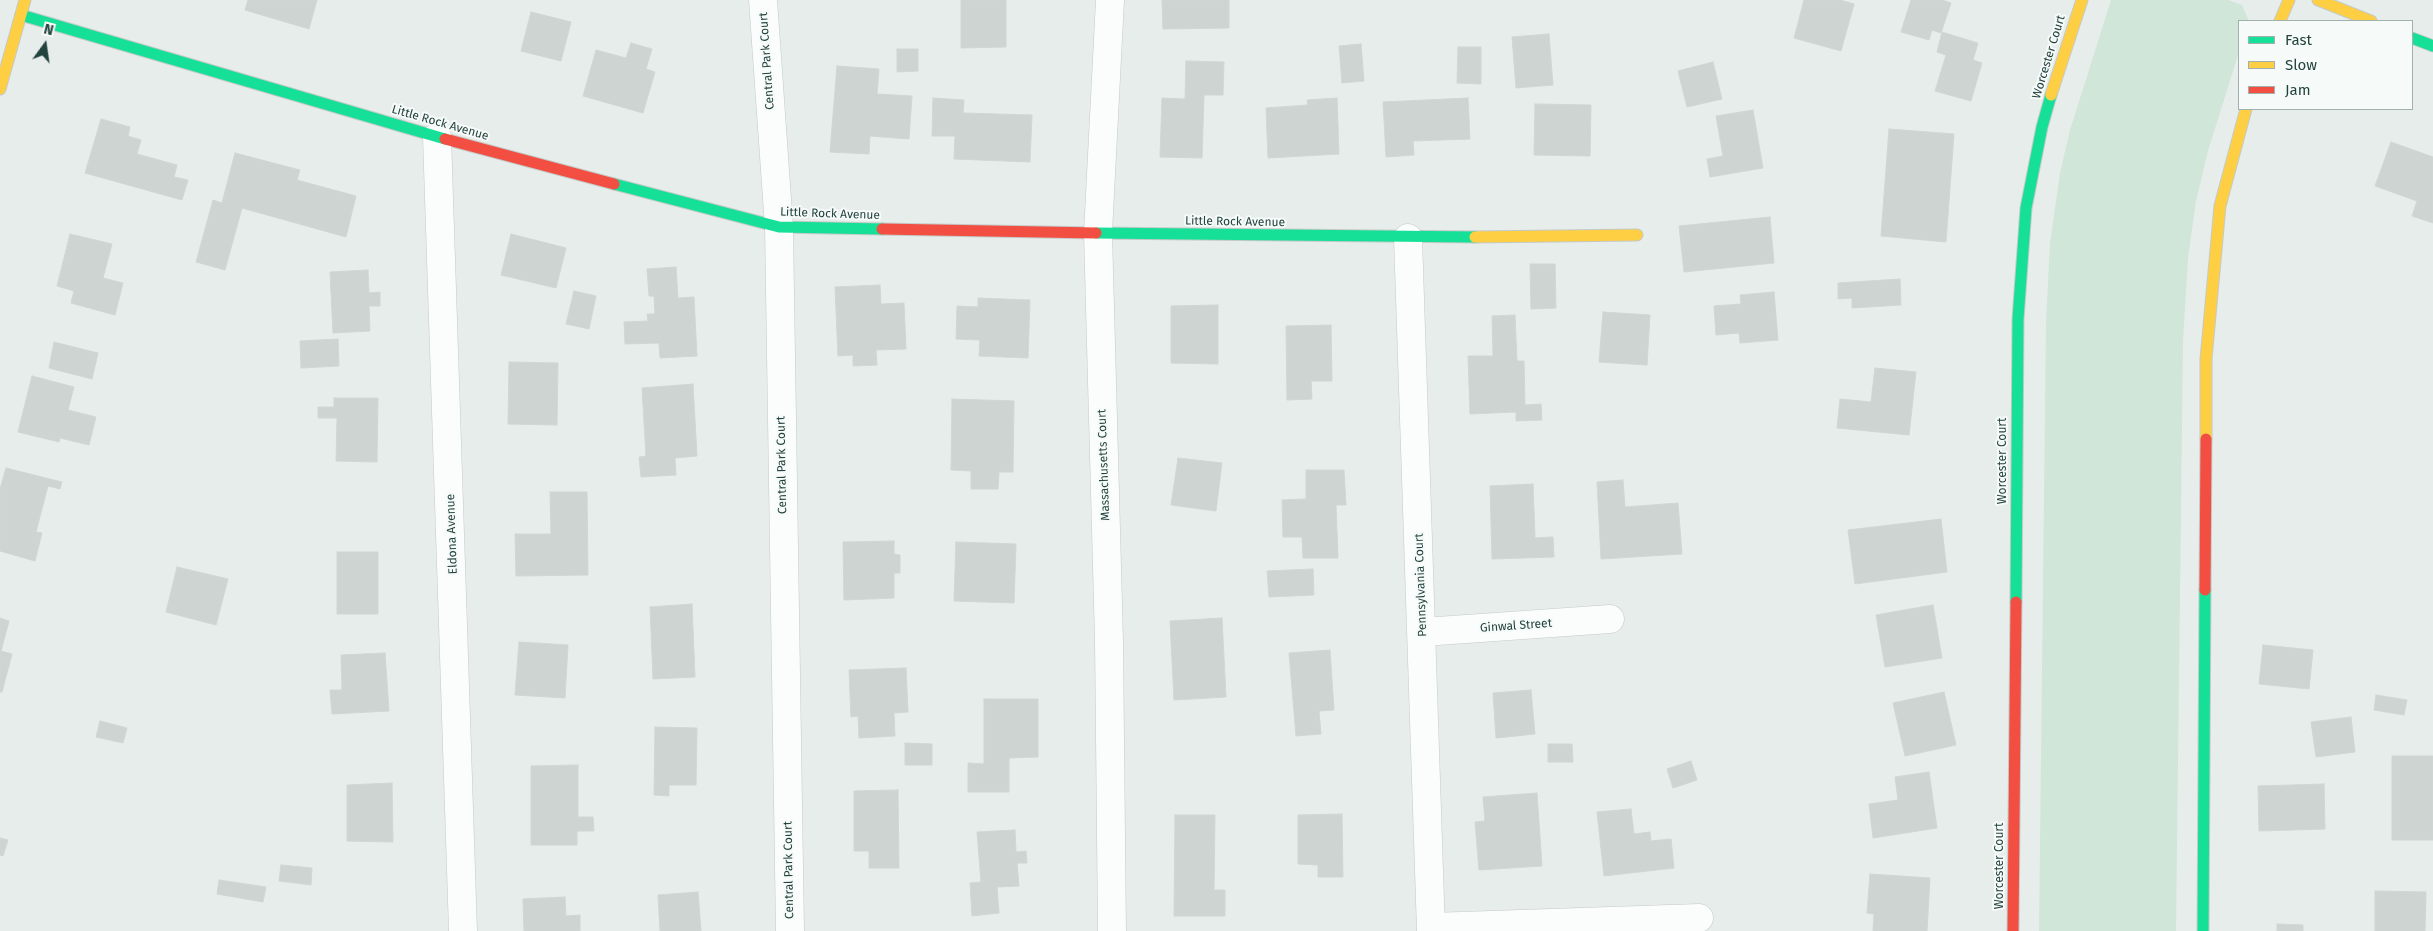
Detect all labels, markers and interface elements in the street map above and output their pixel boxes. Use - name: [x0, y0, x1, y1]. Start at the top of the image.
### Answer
- street label: Central Park Court: [756, 12, 778, 110]
- street label: Worcester Court: [2029, 13, 2069, 101]
- north arrow: [20, 20, 70, 70]
- legend: [2238, 20, 2413, 110]
- text: N: [42, 21, 55, 39]
- text: Fast: [2285, 31, 2312, 49]
- text: Slow: [2285, 56, 2317, 74]
- text: Jam: [2285, 81, 2311, 99]
- street label: Little Rock Avenue: [390, 102, 490, 144]
- street label: Little Rock Avenue: [780, 205, 880, 223]
- street label: Little Rock Avenue: [1185, 214, 1285, 230]
- street label: Massachusetts Court: [1095, 409, 1113, 521]
- street label: Central Park Court: [774, 416, 790, 514]
- street label: Worcester Court: [1996, 418, 2010, 504]
- street label: Eldona Avenue: [443, 494, 461, 574]
- street label: Pennsylvania Court: [1412, 533, 1430, 637]
- street label: Ginwal Street: [1480, 616, 1552, 636]
- street label: Central Park Court: [781, 821, 797, 919]
- street label: Worcester Court: [1993, 823, 2007, 909]

